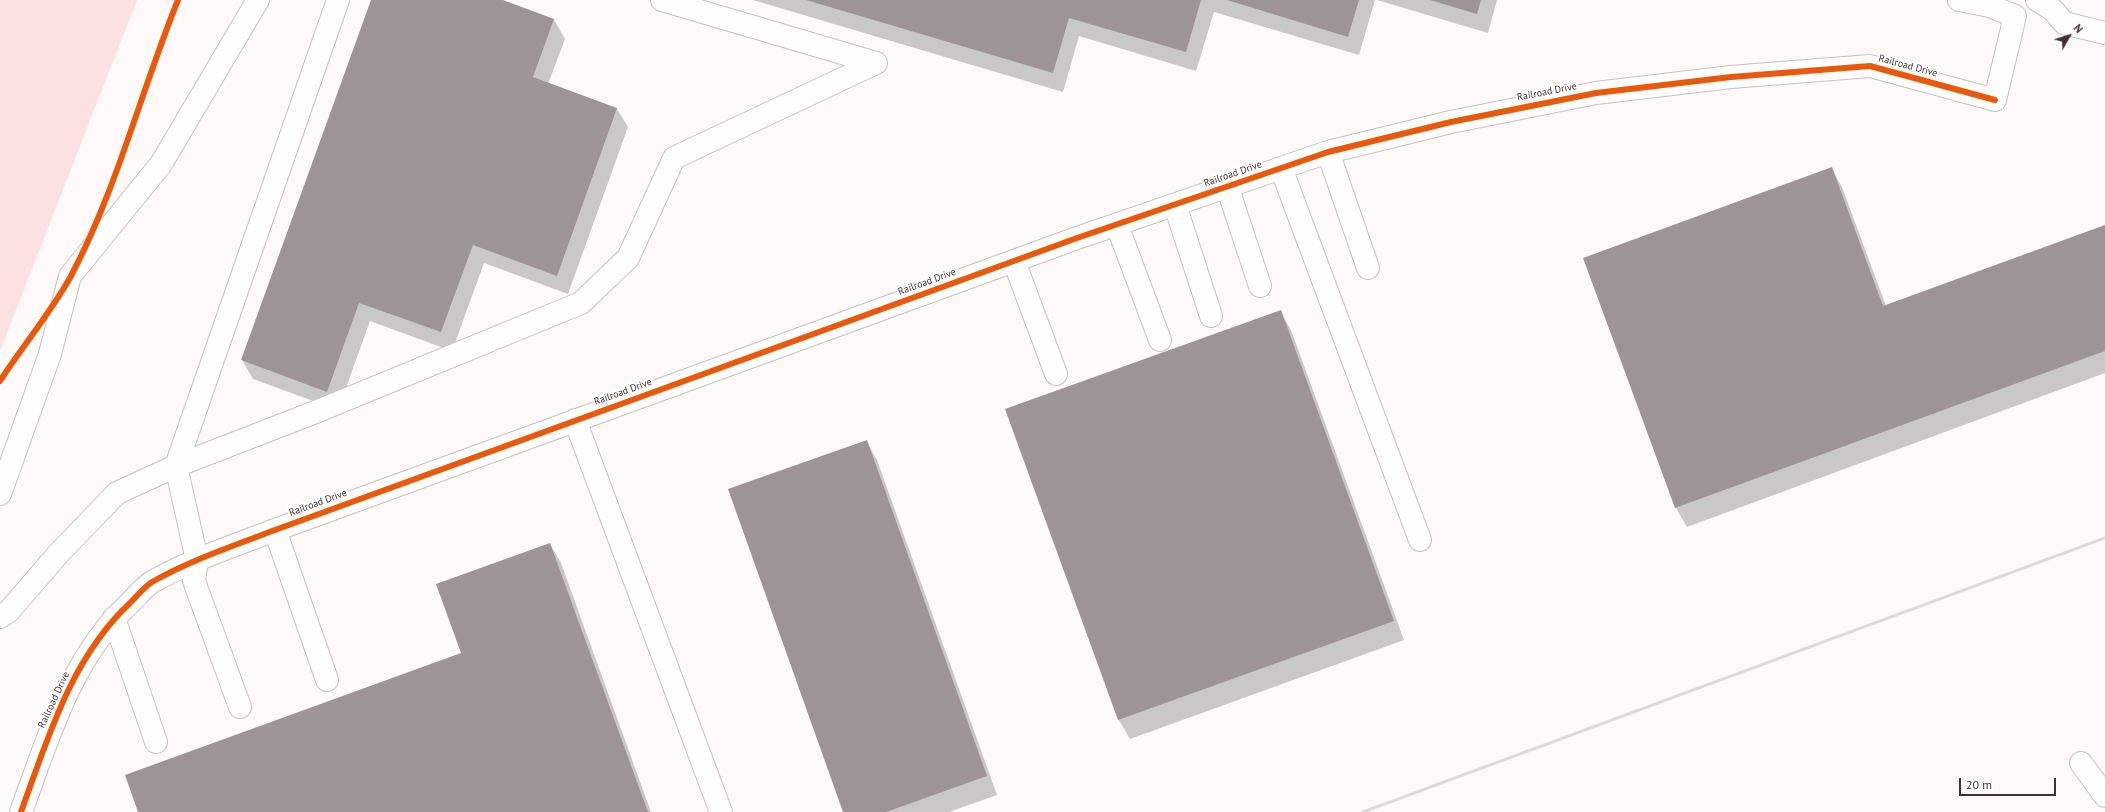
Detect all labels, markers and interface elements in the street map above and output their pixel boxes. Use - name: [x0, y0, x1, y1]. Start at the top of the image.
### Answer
- north arrow: [2049, 16, 2089, 56]
- text: N: [2071, 21, 2086, 36]
- street label: Railroad Drive: [1877, 52, 1939, 80]
- street label: Railroad Drive: [1516, 80, 1578, 104]
- street label: Railroad Drive: [1202, 158, 1264, 190]
- street label: Railroad Drive: [896, 266, 958, 298]
- street label: Railroad Drive: [592, 376, 654, 408]
- street label: Railroad Drive: [287, 487, 349, 519]
- street label: Railroad Drive: [36, 670, 72, 730]
- scale bar: [1961, 770, 2058, 796]
- text: 20 m: [1966, 777, 1992, 792]

